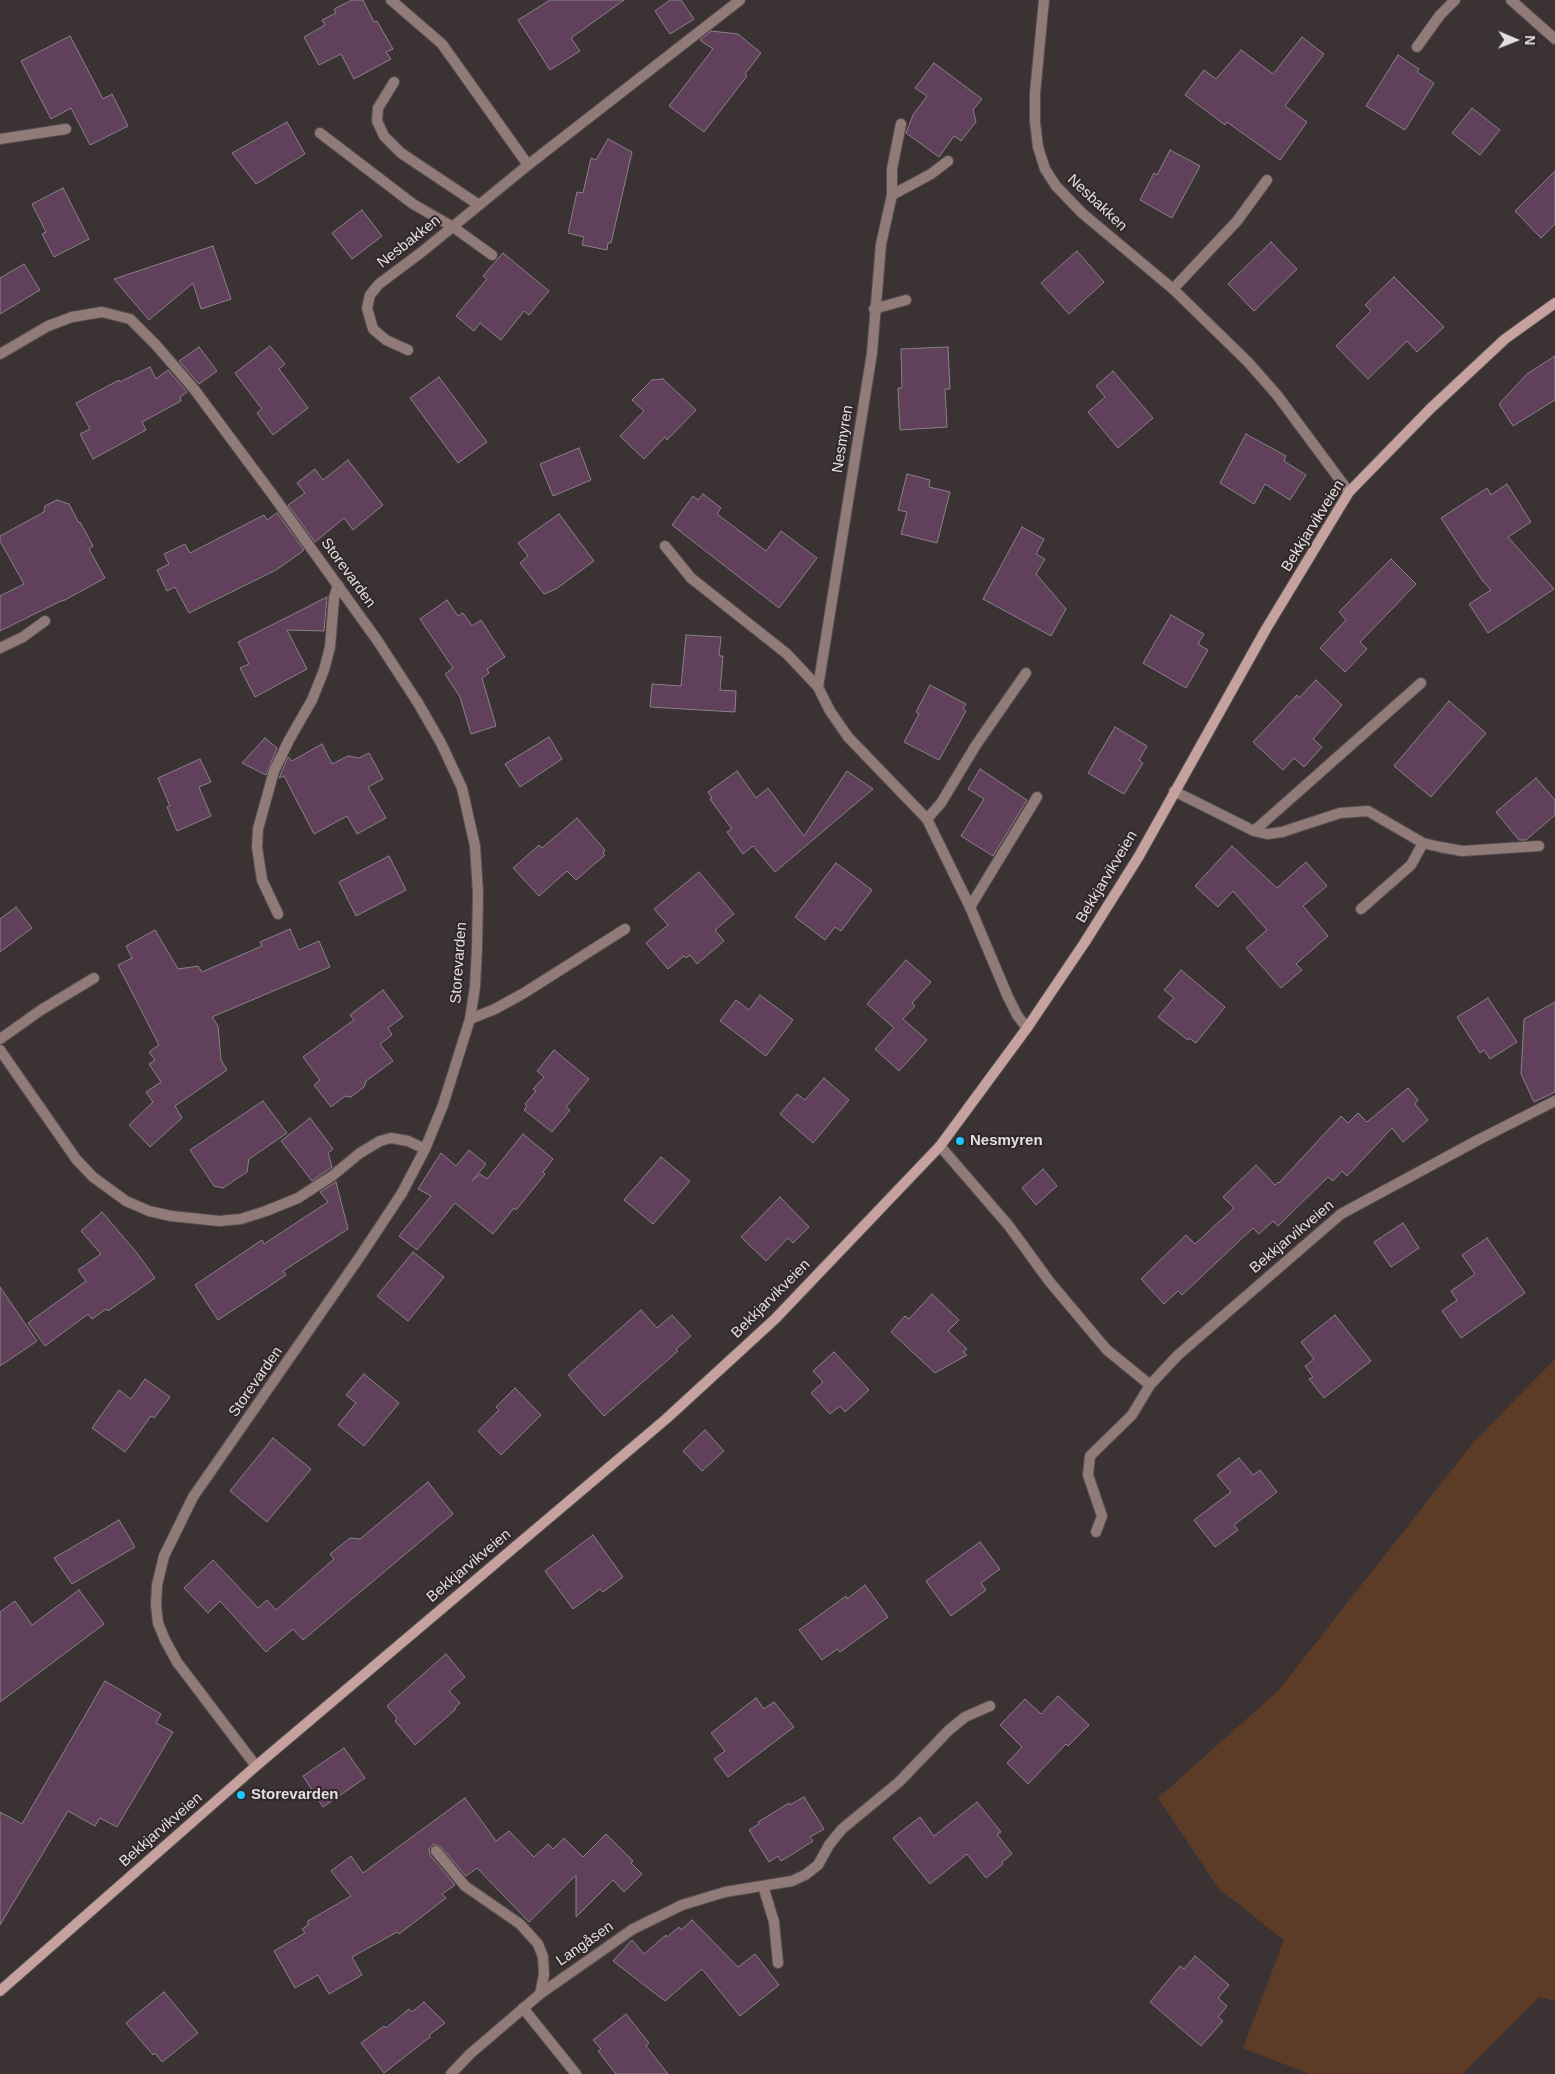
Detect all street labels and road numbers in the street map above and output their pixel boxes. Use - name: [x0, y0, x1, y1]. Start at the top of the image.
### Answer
- street label: Nesbakken: [1063, 171, 1131, 235]
- street label: Nesbakken: [374, 212, 444, 272]
- street label: Nesmyren: [829, 404, 857, 474]
- street label: Bekkjarvikveien: [1278, 477, 1348, 575]
- street label: Storevarden: [317, 535, 379, 611]
- street label: Bekkjarvikveien: [1072, 828, 1142, 926]
- street label: Storevarden: [447, 922, 471, 1004]
- street label: Bekkjarvikveien: [1246, 1197, 1338, 1277]
- street label: Bekkjarvikveien: [728, 1256, 814, 1342]
- street label: Storevarden: [225, 1343, 287, 1421]
- street label: Bekkjarvikveien: [423, 1526, 515, 1606]
- street label: Bekkjarvikveien: [116, 1789, 206, 1871]
- street label: Langåsen: [553, 1918, 617, 1970]

